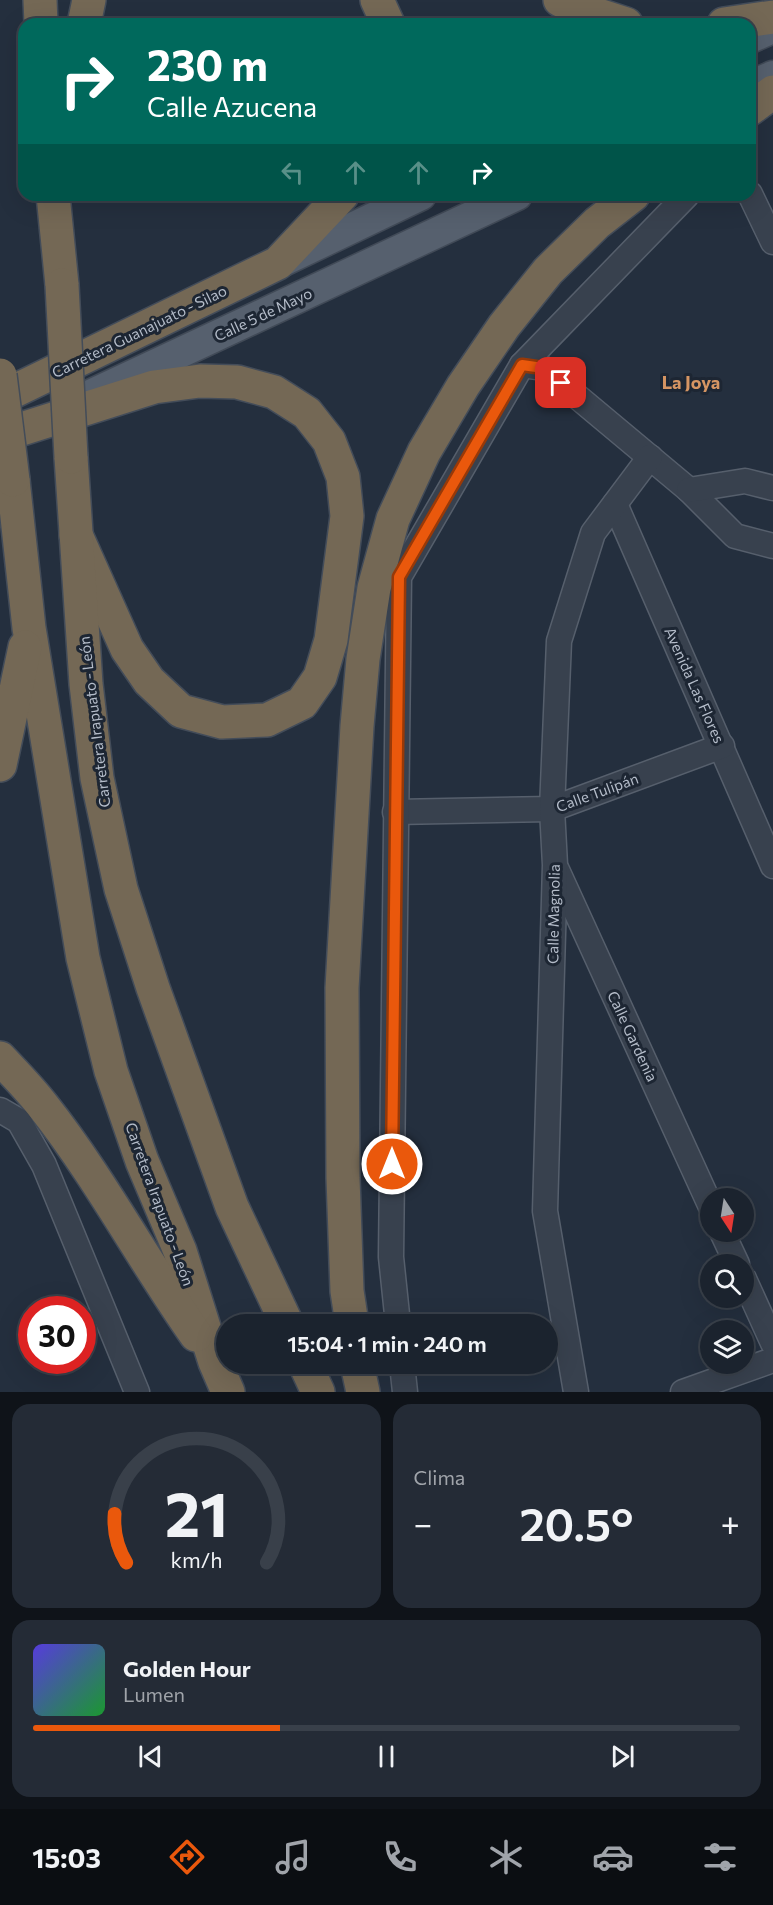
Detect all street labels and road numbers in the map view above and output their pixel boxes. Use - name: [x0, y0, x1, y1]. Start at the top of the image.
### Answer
- street label: Carretera Guanajuato - Silao: [49, 281, 229, 381]
- street label: Calle 5 de Mayo: [211, 283, 315, 345]
- street label: Avenida Las Flores: [661, 624, 729, 746]
- street label: Carretera Irapuato - León: [75, 635, 113, 809]
- street label: Calle Tulipán: [553, 769, 641, 815]
- street label: Calle Magnolia: [543, 864, 563, 964]
- street label: Calle Gardenia: [604, 988, 662, 1084]
- street label: Carretera Irapuato - León: [122, 1120, 198, 1288]

